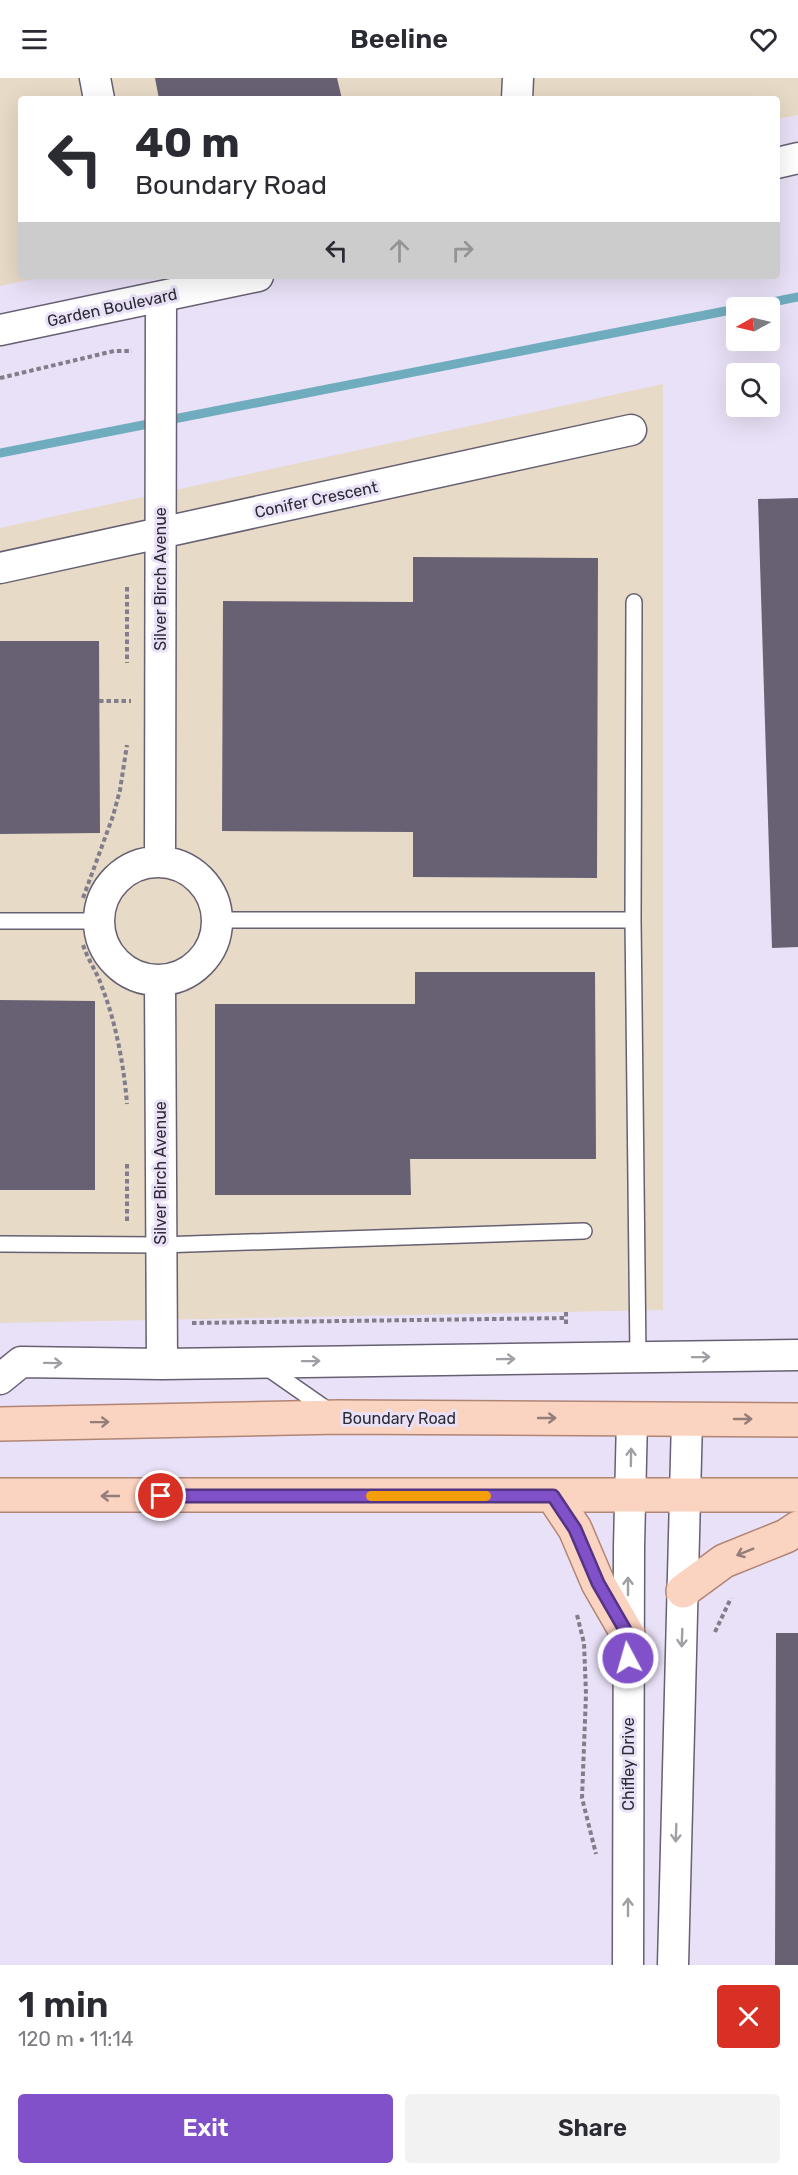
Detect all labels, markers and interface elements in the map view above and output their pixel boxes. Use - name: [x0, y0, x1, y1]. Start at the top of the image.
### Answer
- icon: menu: [18, 23, 51, 56]
- text: Beeline: [350, 23, 448, 55]
- icon: heart: [747, 23, 780, 56]
- text: 40 m: [135, 118, 240, 168]
- icon: left: [36, 120, 114, 198]
- text: Boundary Road: [135, 169, 327, 201]
- icon: left: [320, 234, 353, 267]
- icon: ahead: [383, 234, 416, 267]
- icon: right: [446, 234, 479, 267]
- street label: Garden Boulevard: [45, 284, 179, 331]
- north arrow: [726, 297, 780, 351]
- map controls: [726, 297, 780, 417]
- button: search: [726, 363, 780, 417]
- street label: Conifer Crescent: [253, 477, 379, 522]
- street label: Silver Birch Avenue: [151, 507, 170, 651]
- street label: Silver Birch Avenue: [151, 1101, 170, 1245]
- one-way arrow: [690, 1351, 710, 1362]
- one-way arrow: [495, 1353, 515, 1365]
- one-way arrow: [300, 1355, 320, 1367]
- one-way arrow: [42, 1357, 62, 1369]
- street label: Boundary Road: [342, 1409, 456, 1428]
- one-way arrow: [537, 1412, 557, 1424]
- one-way arrow: [732, 1413, 752, 1425]
- one-way arrow: [90, 1416, 110, 1428]
- one-way arrow: [625, 1447, 637, 1467]
- pin: [135, 1470, 186, 1521]
- icon: arrive: [144, 1479, 177, 1512]
- one-way arrow: [101, 1490, 121, 1502]
- one-way arrow: [736, 1547, 755, 1558]
- one-way arrow: [622, 1576, 634, 1596]
- position arrow: [596, 1626, 660, 1690]
- one-way arrow: [676, 1628, 687, 1648]
- street label: Chifley Drive: [619, 1717, 638, 1811]
- one-way arrow: [671, 1823, 682, 1843]
- one-way arrow: [622, 1897, 634, 1917]
- text: 1 min: [18, 1983, 109, 2026]
- button: close: [717, 1985, 780, 2048]
- text: 120 m · 11:14: [18, 2027, 133, 2051]
- button: Exit: [18, 2094, 393, 2163]
- button: Share: [405, 2094, 780, 2163]

